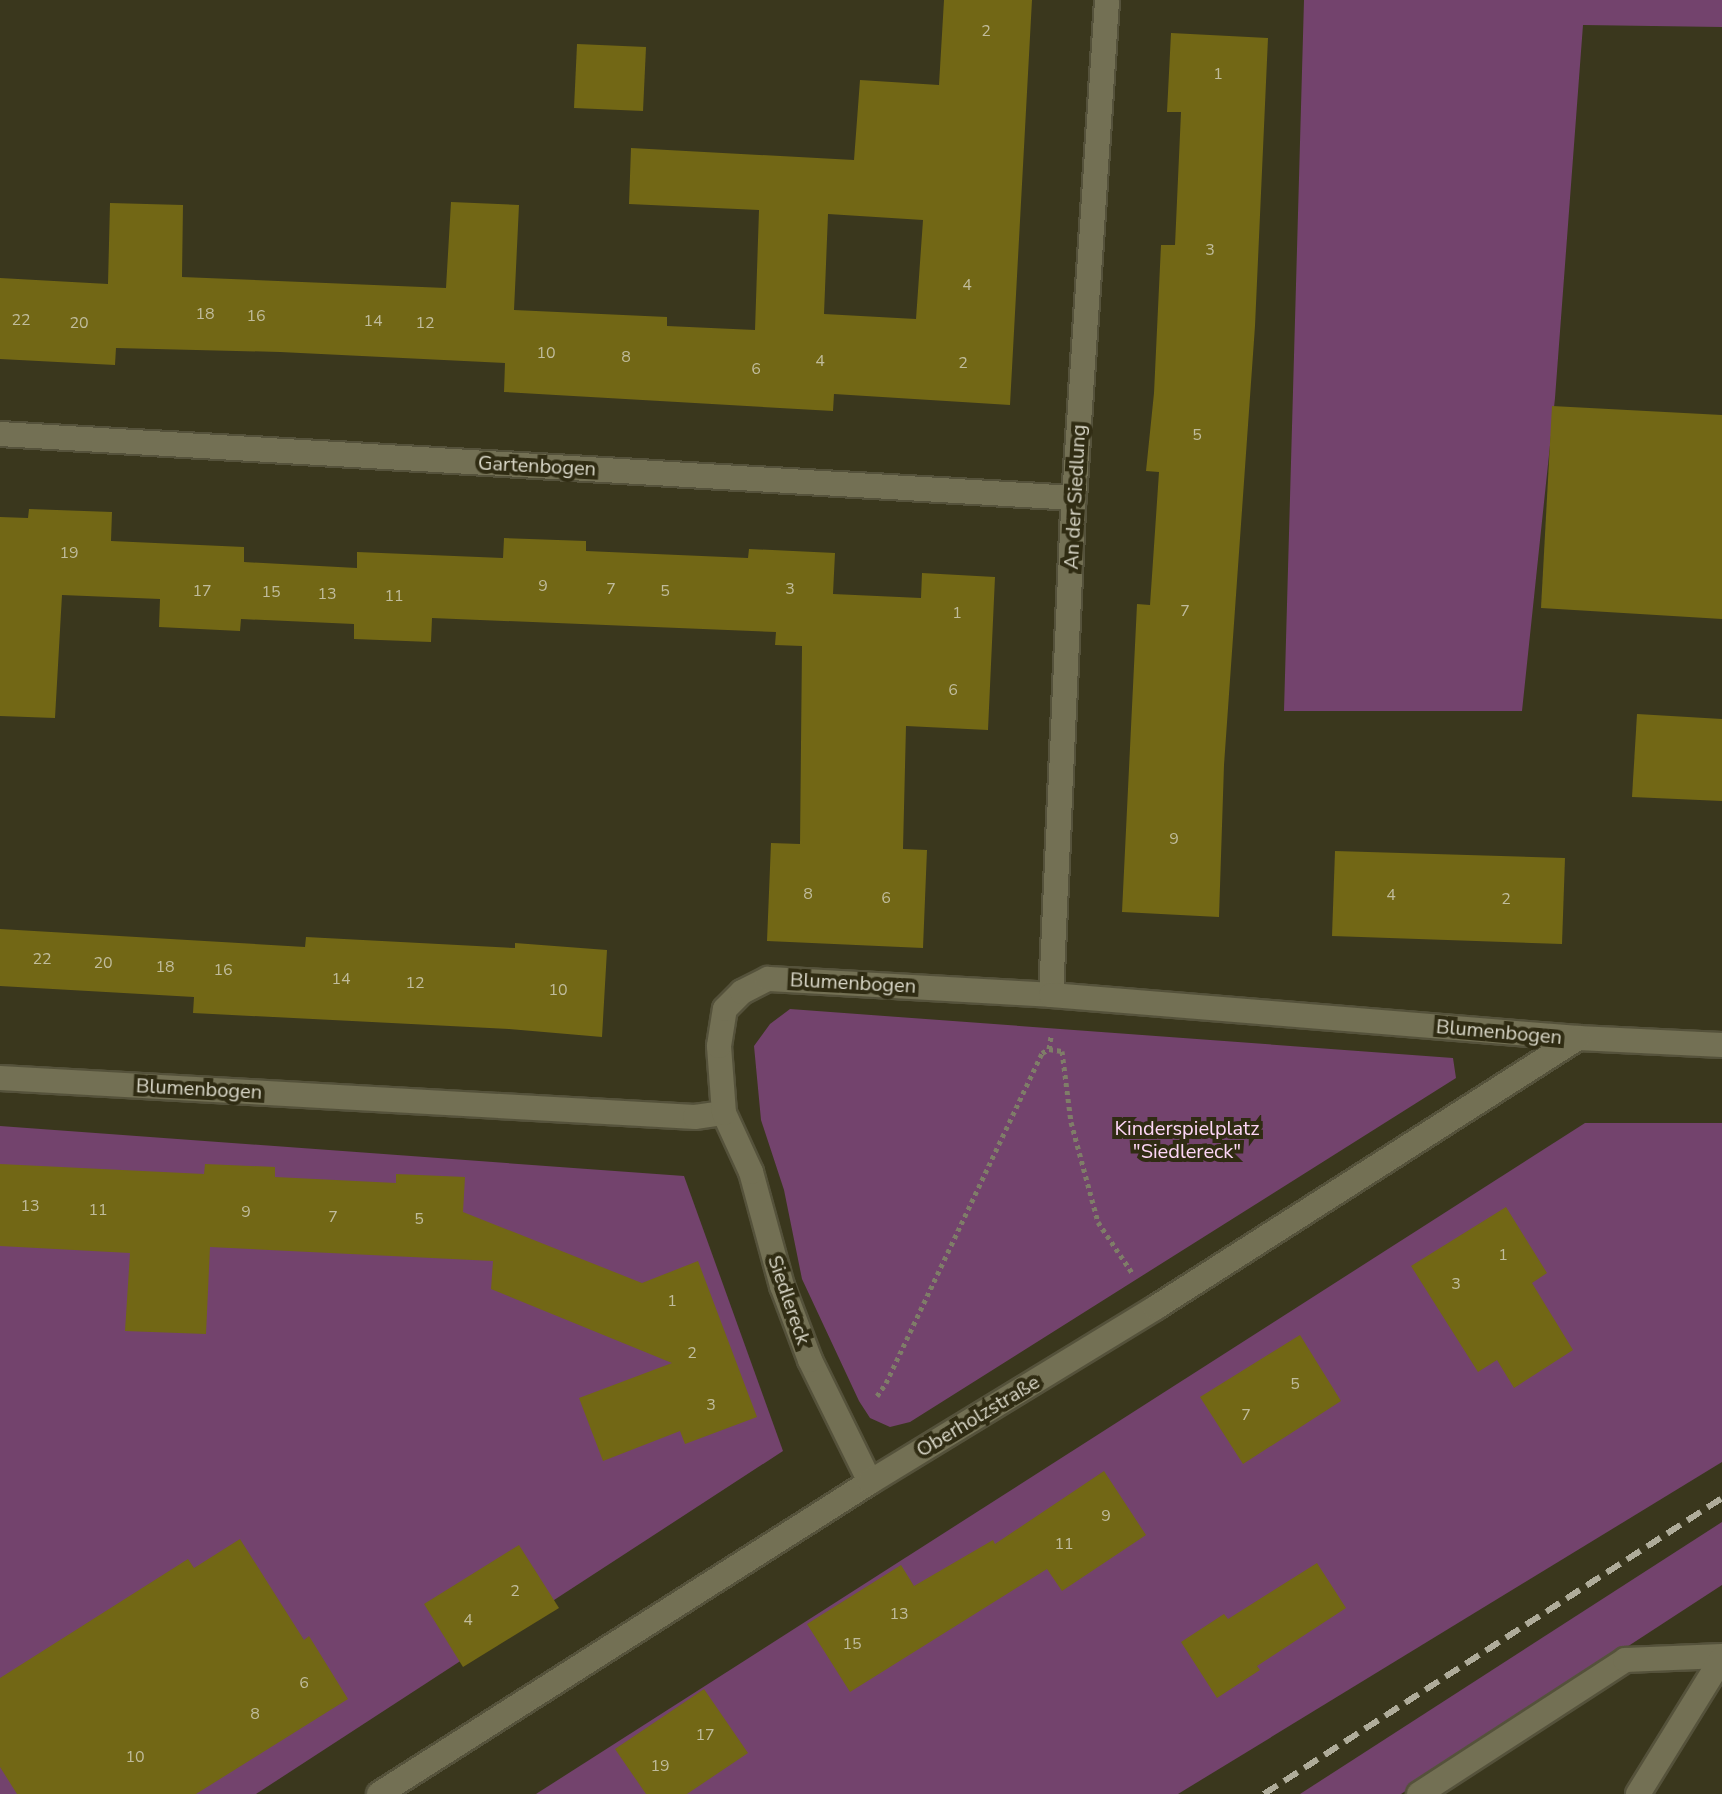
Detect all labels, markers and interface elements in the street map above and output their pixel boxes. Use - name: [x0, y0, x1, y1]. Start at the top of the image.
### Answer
- house number: 2: [981, 21, 991, 41]
- house number: 1: [1213, 64, 1223, 84]
- house number: 3: [1205, 240, 1215, 260]
- house number: 4: [962, 275, 972, 295]
- house number: 18: [195, 304, 215, 324]
- house number: 16: [246, 306, 266, 326]
- house number: 22: [11, 310, 31, 330]
- house number: 14: [363, 311, 383, 331]
- house number: 20: [69, 313, 89, 333]
- house number: 12: [415, 313, 435, 333]
- house number: 10: [536, 343, 556, 363]
- house number: 8: [621, 347, 631, 367]
- house number: 4: [815, 351, 825, 371]
- house number: 2: [958, 353, 968, 373]
- house number: 6: [751, 359, 761, 379]
- street label: An der Siedlung: [1059, 424, 1091, 570]
- house number: 5: [1192, 425, 1202, 445]
- street label: Gartenbogen: [477, 451, 597, 481]
- house number: 19: [59, 543, 79, 563]
- house number: 9: [538, 576, 548, 596]
- house number: 7: [606, 579, 616, 599]
- house number: 3: [785, 579, 795, 599]
- house number: 17: [192, 581, 212, 601]
- house number: 5: [660, 581, 670, 601]
- house number: 15: [261, 582, 281, 602]
- house number: 13: [317, 584, 337, 604]
- house number: 11: [384, 586, 404, 606]
- house number: 7: [1180, 601, 1190, 621]
- house number: 1: [952, 603, 962, 623]
- house number: 6: [948, 680, 958, 700]
- house number: 9: [1169, 829, 1179, 849]
- house number: 8: [803, 884, 813, 904]
- house number: 4: [1386, 885, 1396, 905]
- house number: 6: [881, 888, 891, 908]
- house number: 2: [1501, 889, 1511, 909]
- house number: 22: [32, 949, 52, 969]
- house number: 20: [93, 953, 113, 973]
- house number: 18: [155, 957, 175, 977]
- house number: 16: [213, 960, 233, 980]
- street label: Blumenbogen: [789, 968, 917, 998]
- house number: 14: [331, 969, 351, 989]
- house number: 12: [405, 973, 425, 993]
- house number: 10: [548, 980, 568, 1000]
- street label: Blumenbogen: [1435, 1015, 1563, 1049]
- street label: Blumenbogen: [135, 1074, 263, 1104]
- park label: Kinderspielplatz "Siedlereck": [1115, 1117, 1259, 1164]
- house number: 13: [20, 1196, 40, 1216]
- house number: 11: [88, 1200, 108, 1220]
- house number: 9: [241, 1202, 251, 1222]
- house number: 7: [328, 1207, 338, 1227]
- house number: 5: [414, 1209, 424, 1229]
- house number: 1: [1498, 1245, 1508, 1265]
- street label: Siedlereck: [763, 1252, 815, 1348]
- house number: 3: [1451, 1274, 1461, 1294]
- house number: 1: [667, 1291, 677, 1311]
- house number: 2: [687, 1343, 697, 1363]
- street label: Oberholzstraße: [912, 1370, 1044, 1462]
- house number: 5: [1290, 1374, 1300, 1394]
- house number: 3: [706, 1395, 716, 1415]
- house number: 7: [1241, 1405, 1251, 1425]
- house number: 9: [1101, 1506, 1111, 1526]
- house number: 11: [1054, 1534, 1074, 1554]
- house number: 2: [510, 1581, 520, 1601]
- house number: 13: [889, 1604, 909, 1624]
- house number: 4: [463, 1610, 473, 1630]
- house number: 15: [842, 1634, 862, 1654]
- house number: 6: [299, 1673, 309, 1693]
- house number: 8: [250, 1704, 260, 1724]
- house number: 17: [695, 1725, 715, 1745]
- house number: 10: [125, 1747, 145, 1767]
- house number: 19: [650, 1756, 670, 1776]

